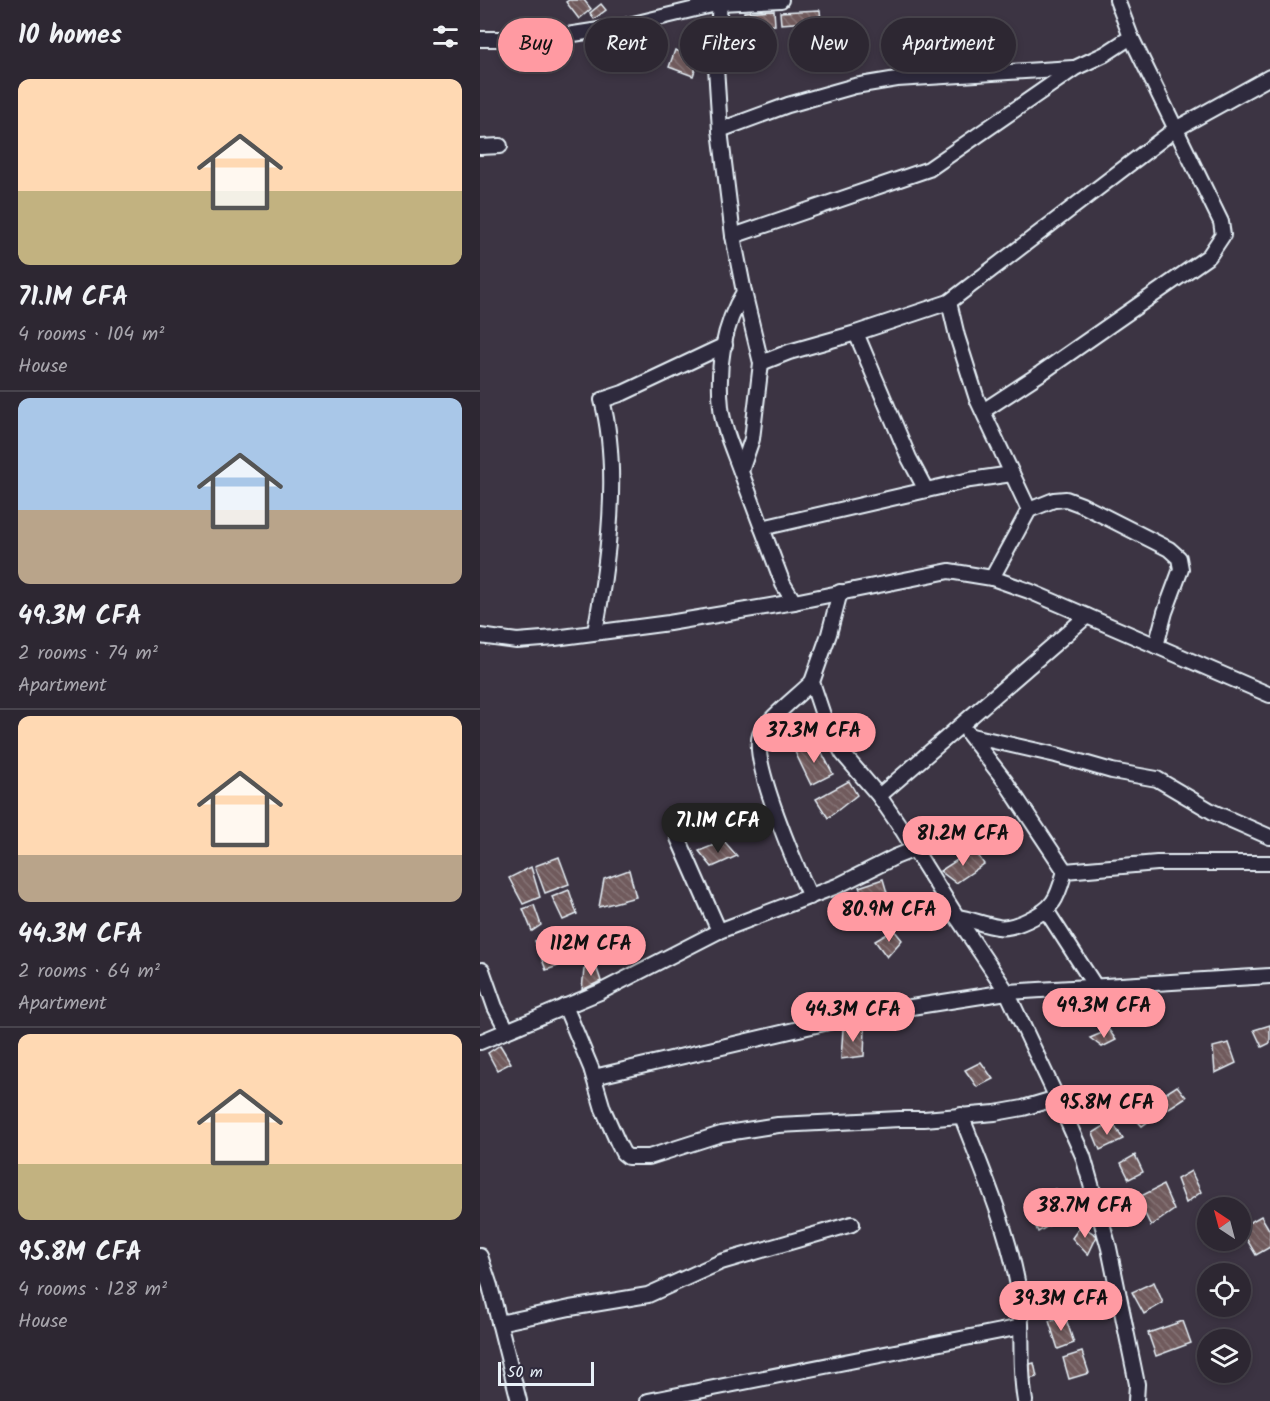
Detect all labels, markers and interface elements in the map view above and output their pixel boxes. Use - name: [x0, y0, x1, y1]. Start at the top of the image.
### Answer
- text: 10 homes: [18, 15, 122, 57]
- chip: Buy: [498, 18, 573, 72]
- chip: Rent: [585, 18, 668, 72]
- chip: Filters: [680, 18, 777, 72]
- chip: New: [789, 18, 869, 72]
- chip: Apartment: [881, 18, 1016, 72]
- icon: filters: [429, 20, 462, 53]
- icon: home: [186, 118, 294, 226]
- text: 71.1M CFA: [18, 277, 128, 319]
- text: 4 rooms · 104 m²: [18, 319, 164, 351]
- text: House: [18, 351, 68, 383]
- icon: home: [186, 437, 294, 545]
- text: 49.3M CFA: [18, 596, 142, 638]
- text: 2 rooms · 74 m²: [18, 638, 158, 670]
- text: Apartment: [18, 670, 107, 702]
- pin: 37.3M CFA: [745, 713, 883, 764]
- text: 37.3M CFA: [767, 716, 861, 748]
- icon: home: [186, 755, 294, 863]
- pin: 71.1M CFA: [649, 803, 787, 854]
- text: 71.1M CFA: [676, 806, 760, 838]
- pin: 81.2M CFA: [894, 816, 1032, 867]
- text: 81.2M CFA: [917, 819, 1009, 851]
- pin: 80.9M CFA: [820, 892, 958, 943]
- text: 80.9M CFA: [841, 895, 937, 927]
- text: 44.3M CFA: [18, 914, 143, 956]
- pin: 112M CFA: [529, 926, 653, 977]
- text: 112M CFA: [550, 929, 632, 961]
- text: 2 rooms · 64 m²: [18, 956, 160, 988]
- text: Apartment: [18, 988, 107, 1020]
- pin: 49.3M CFA: [1035, 988, 1173, 1039]
- text: 49.3M CFA: [1056, 991, 1152, 1023]
- pin: 44.3M CFA: [784, 992, 922, 1043]
- text: 44.3M CFA: [805, 995, 901, 1027]
- icon: home: [186, 1073, 294, 1181]
- pin: 95.8M CFA: [1038, 1085, 1176, 1136]
- text: 95.8M CFA: [1059, 1088, 1155, 1120]
- pin: 38.7M CFA: [1016, 1188, 1154, 1239]
- text: 38.7M CFA: [1037, 1191, 1133, 1223]
- north arrow: [1197, 1197, 1251, 1251]
- map controls: [1197, 1197, 1251, 1383]
- text: 95.8M CFA: [18, 1232, 142, 1274]
- button: locate: [1197, 1263, 1251, 1317]
- text: 4 rooms · 128 m²: [18, 1274, 167, 1306]
- pin: 39.3M CFA: [992, 1281, 1130, 1332]
- text: 39.3M CFA: [1013, 1284, 1109, 1316]
- text: House: [18, 1306, 68, 1338]
- button: layers: [1197, 1329, 1251, 1383]
- scale bar: [498, 1359, 594, 1386]
- text: 50 m: [507, 1360, 543, 1385]

